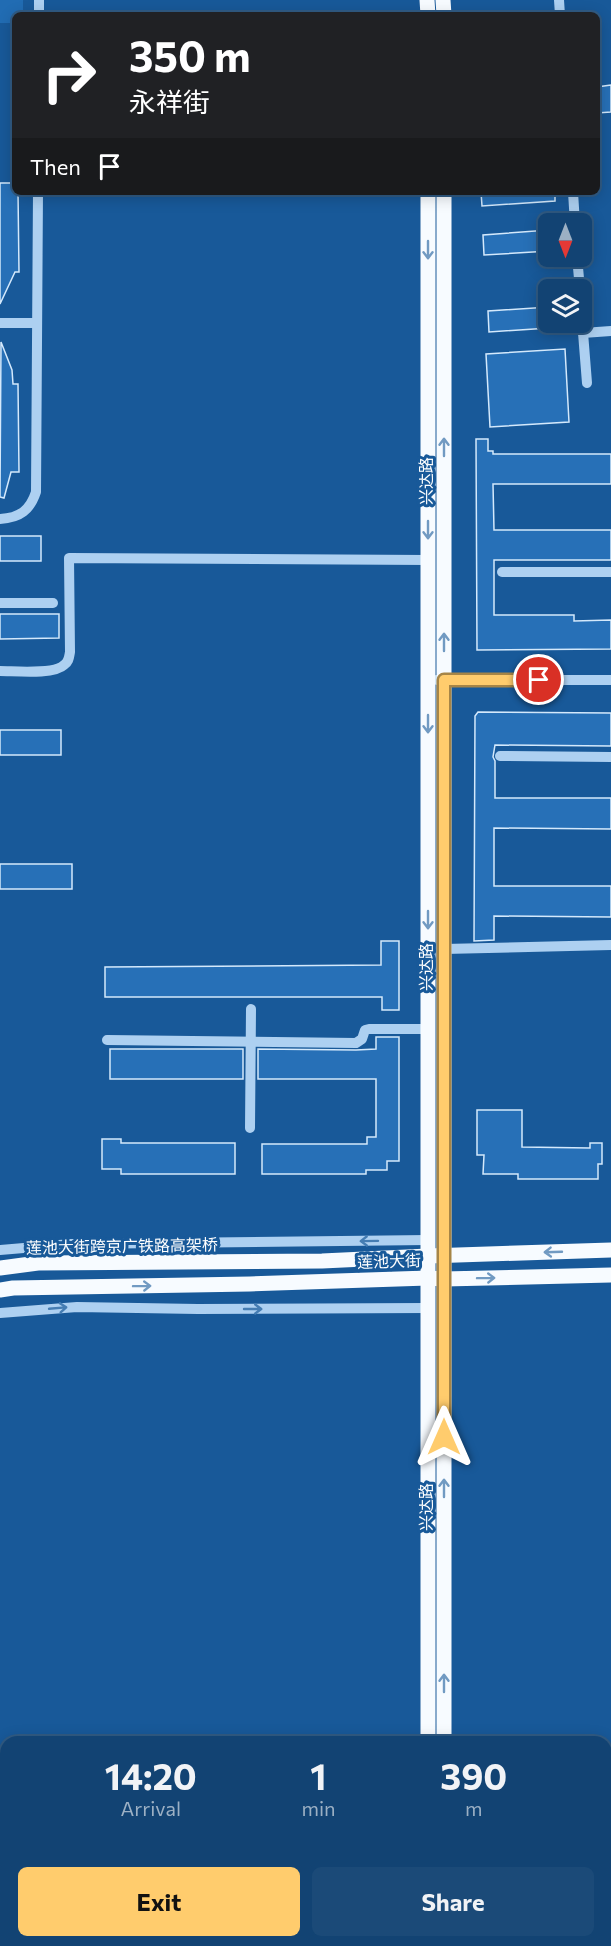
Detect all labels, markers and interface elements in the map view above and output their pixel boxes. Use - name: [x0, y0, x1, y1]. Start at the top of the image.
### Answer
- text: 350 m: [129, 29, 251, 81]
- icon: right: [30, 36, 108, 114]
- text: 永祥街: [129, 85, 210, 118]
- icon: arrive: [93, 150, 126, 183]
- text: Then: [30, 153, 81, 180]
- north arrow: [538, 213, 592, 267]
- map controls: [538, 213, 592, 333]
- one-way arrow: [422, 240, 434, 260]
- button: layers: [538, 279, 592, 333]
- one-way arrow: [438, 438, 450, 458]
- street label: 兴达路: [416, 457, 435, 505]
- one-way arrow: [422, 519, 434, 539]
- one-way arrow: [438, 633, 450, 653]
- pin: [513, 654, 564, 705]
- icon: arrive: [522, 663, 555, 696]
- one-way arrow: [422, 714, 434, 734]
- one-way arrow: [422, 909, 434, 929]
- street label: 兴达路: [416, 943, 435, 991]
- street label: 莲池大街跨京广铁路高架桥: [26, 1234, 218, 1257]
- one-way arrow: [360, 1235, 380, 1247]
- one-way arrow: [543, 1247, 563, 1258]
- street label: 莲池大街: [357, 1250, 421, 1271]
- one-way arrow: [476, 1272, 496, 1284]
- one-way arrow: [132, 1280, 152, 1292]
- one-way arrow: [48, 1302, 68, 1313]
- one-way arrow: [243, 1303, 263, 1314]
- position arrow: [412, 1405, 476, 1469]
- one-way arrow: [438, 1479, 450, 1498]
- street label: 兴达路: [416, 1483, 435, 1531]
- one-way arrow: [438, 1674, 450, 1693]
- text: 14:20: [105, 1753, 197, 1797]
- text: 1: [310, 1753, 327, 1797]
- text: 390: [440, 1753, 507, 1797]
- text: Arrival: [120, 1796, 181, 1820]
- text: min: [301, 1796, 336, 1820]
- text: m: [465, 1796, 482, 1820]
- button: Exit: [18, 1867, 300, 1936]
- button: Share: [312, 1867, 594, 1936]

